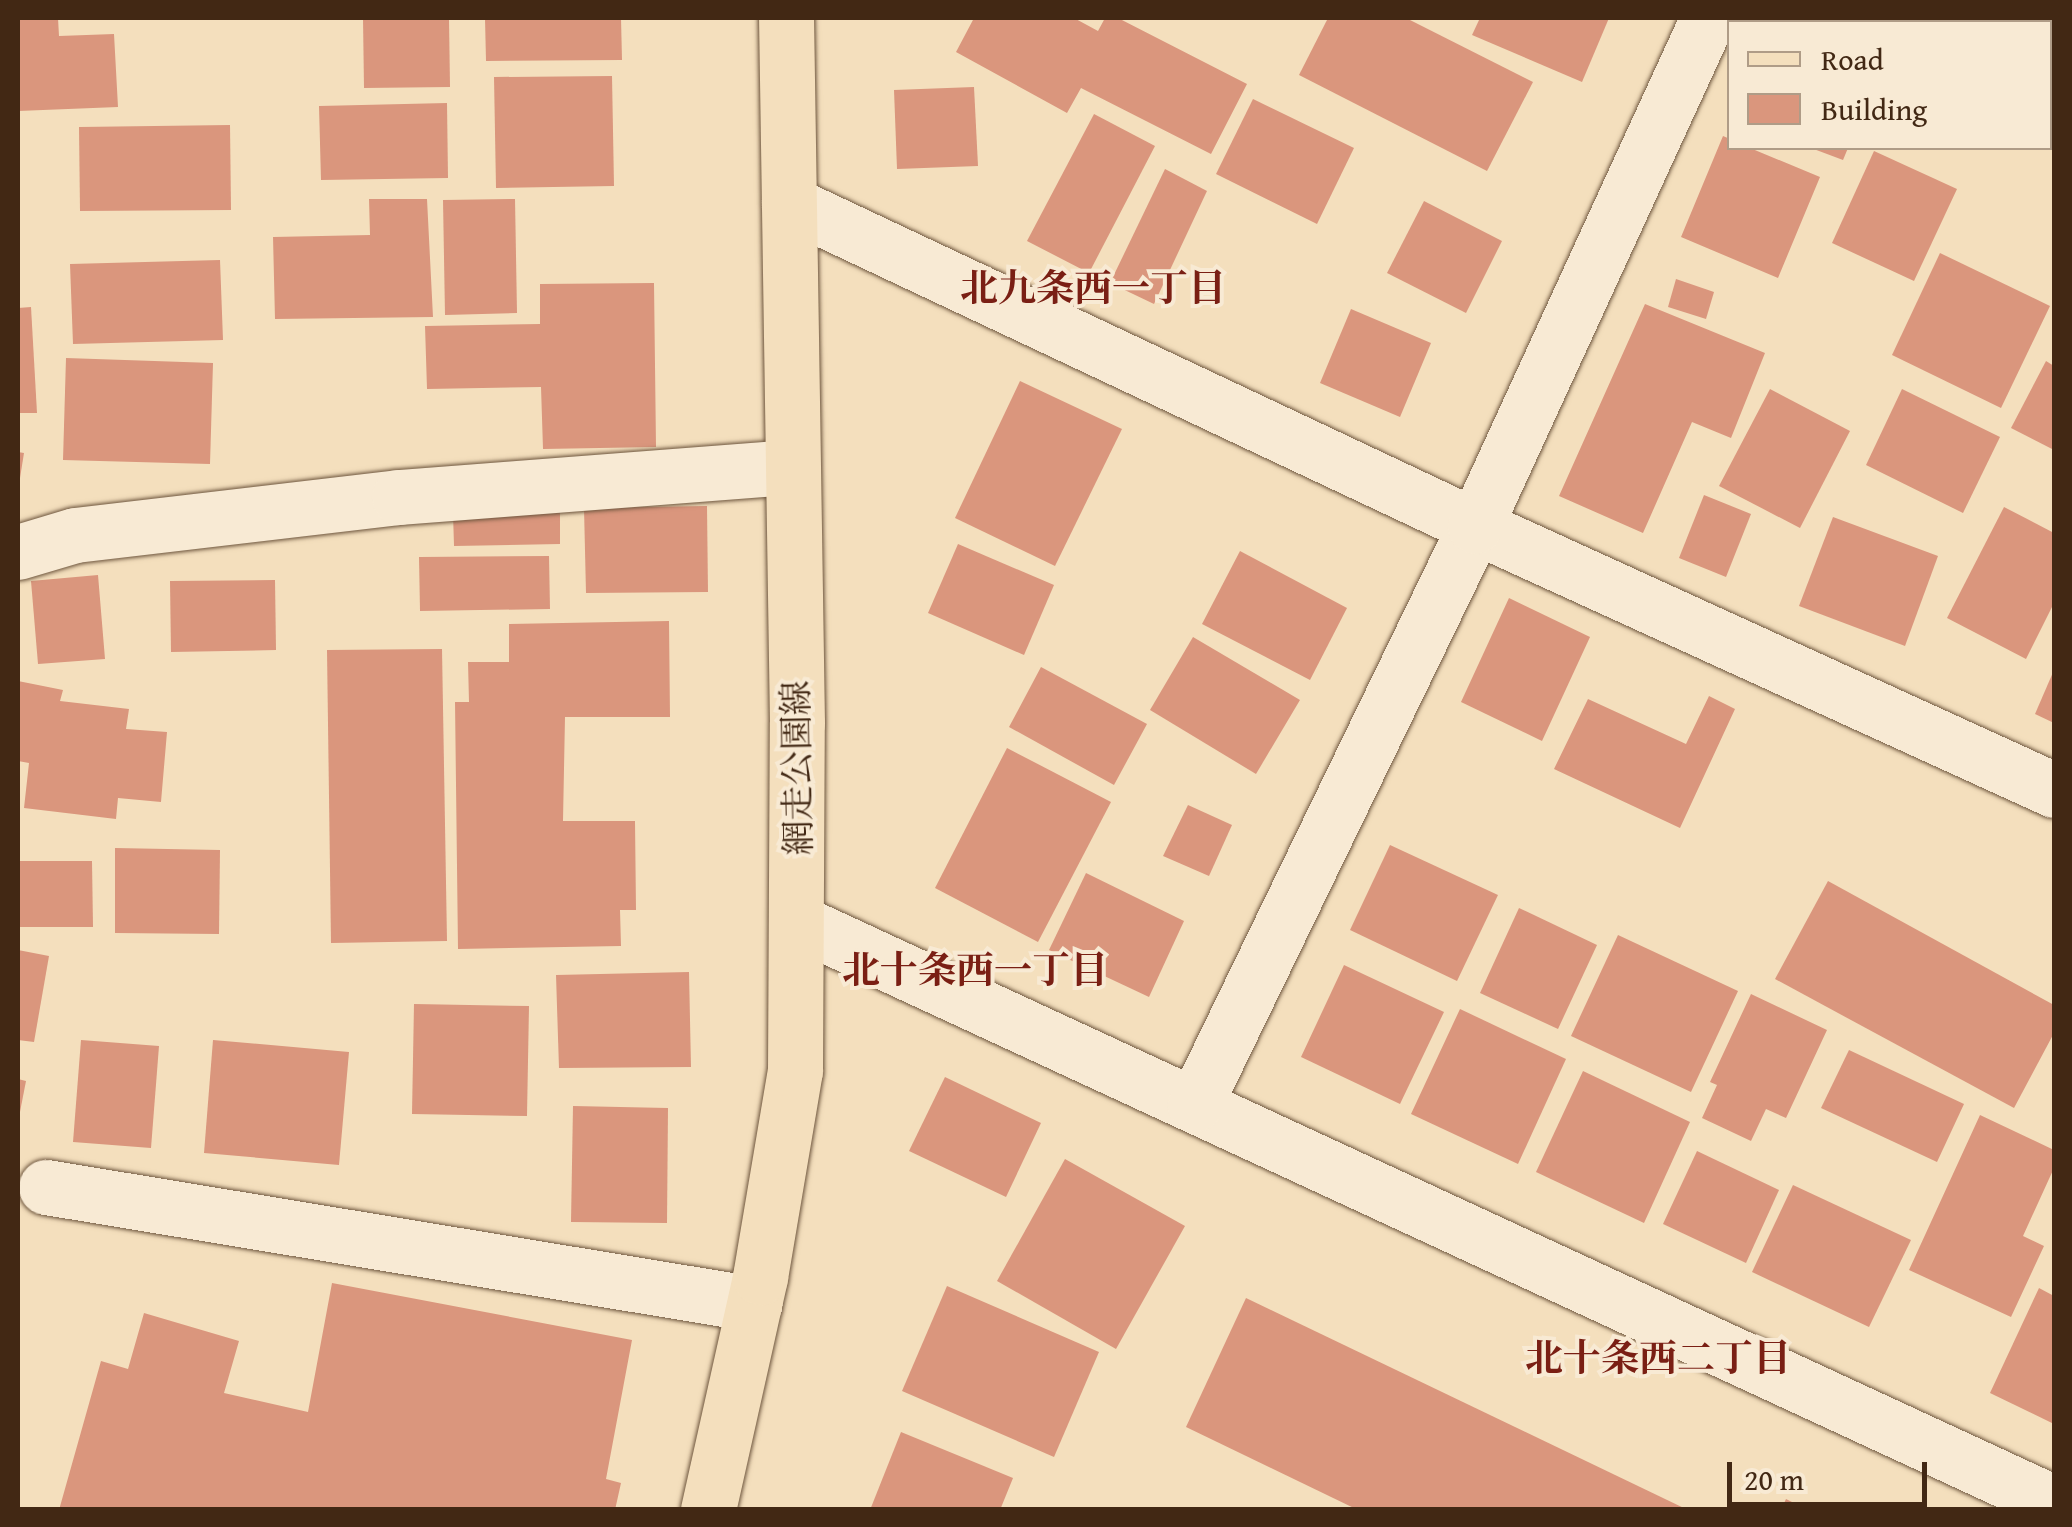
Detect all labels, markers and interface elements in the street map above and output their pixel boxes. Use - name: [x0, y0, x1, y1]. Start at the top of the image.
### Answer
- legend: [1727, 20, 2052, 150]
- text: Road: [1821, 37, 1884, 81]
- text: Building: [1821, 87, 1927, 131]
- district label: 北九条西一丁目: [960, 265, 1226, 311]
- street label: 網走公園線: [774, 680, 820, 856]
- district label: 北十条西一丁目: [842, 947, 1108, 993]
- district label: 北十条西二丁目: [1525, 1335, 1791, 1381]
- scale bar: [1732, 1442, 1932, 1504]
- text: 20 m: [1744, 1457, 1804, 1501]

